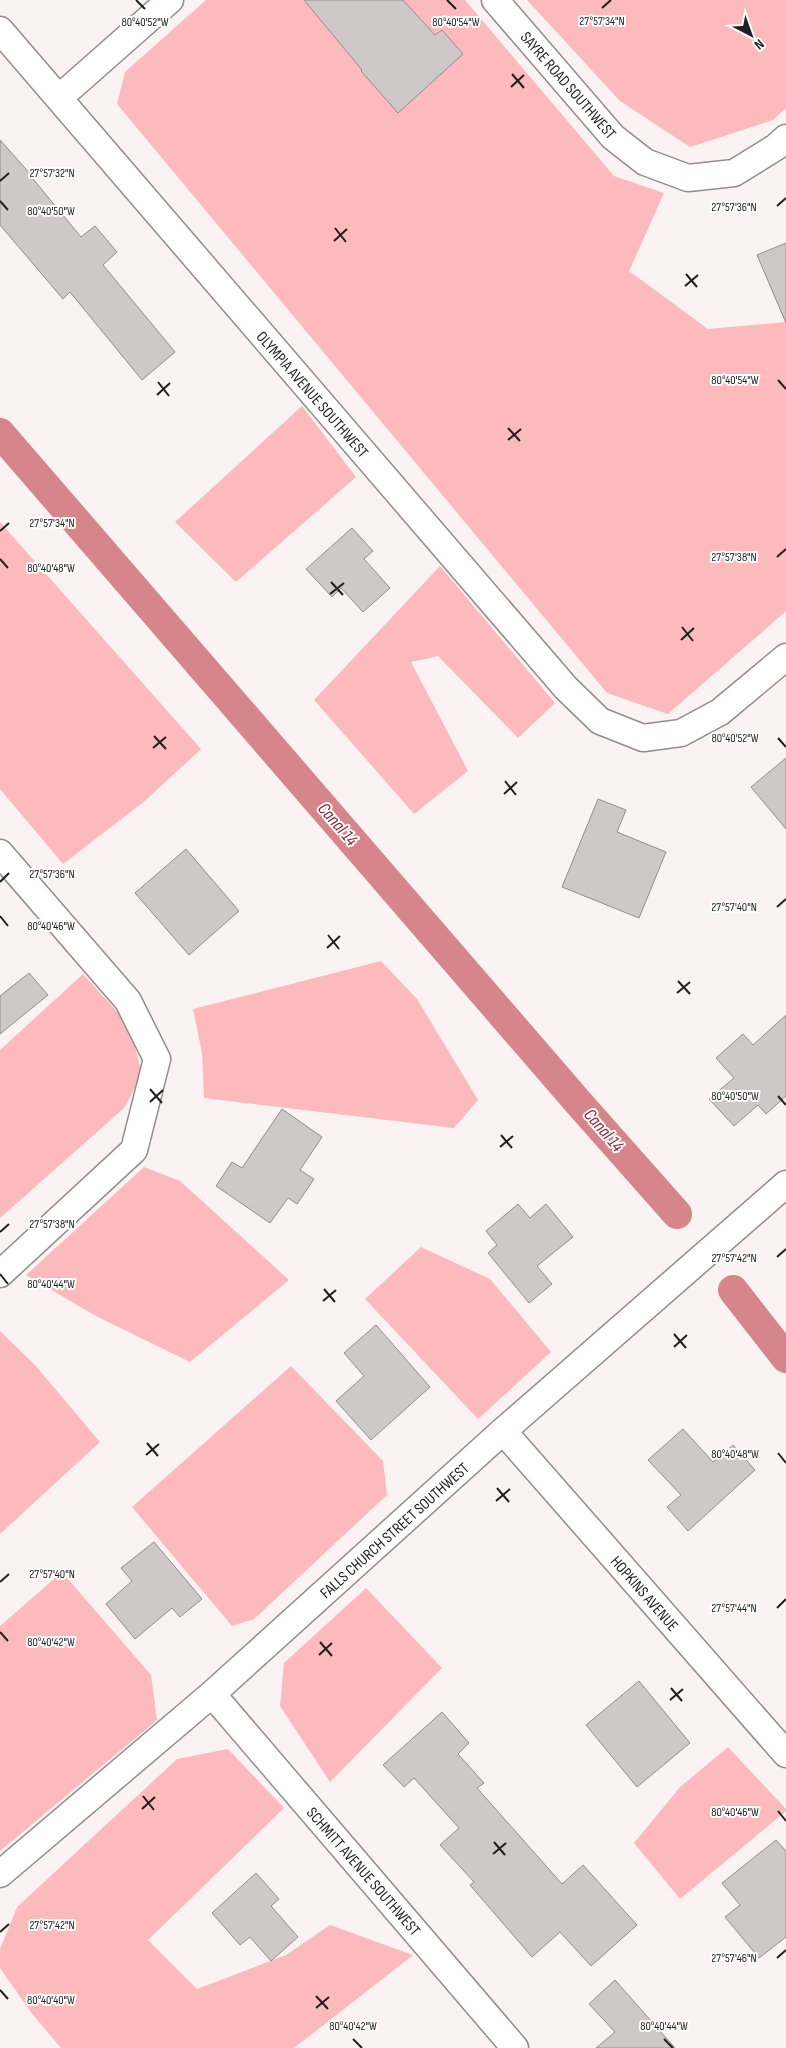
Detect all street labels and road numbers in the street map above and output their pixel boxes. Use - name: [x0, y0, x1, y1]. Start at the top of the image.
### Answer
- street label: SAYRE ROAD SOUTHWEST: [516, 28, 620, 144]
- street label: OLYMPIA AVENUE SOUTHWEST: [252, 328, 372, 462]
- street label: FALLS CHURCH STREET SOUTHWEST: [317, 1459, 474, 1603]
- street label: HOPKINS AVENUE: [606, 1552, 682, 1636]
- street label: SCHMITT AVENUE SOUTHWEST: [302, 1804, 424, 1940]

